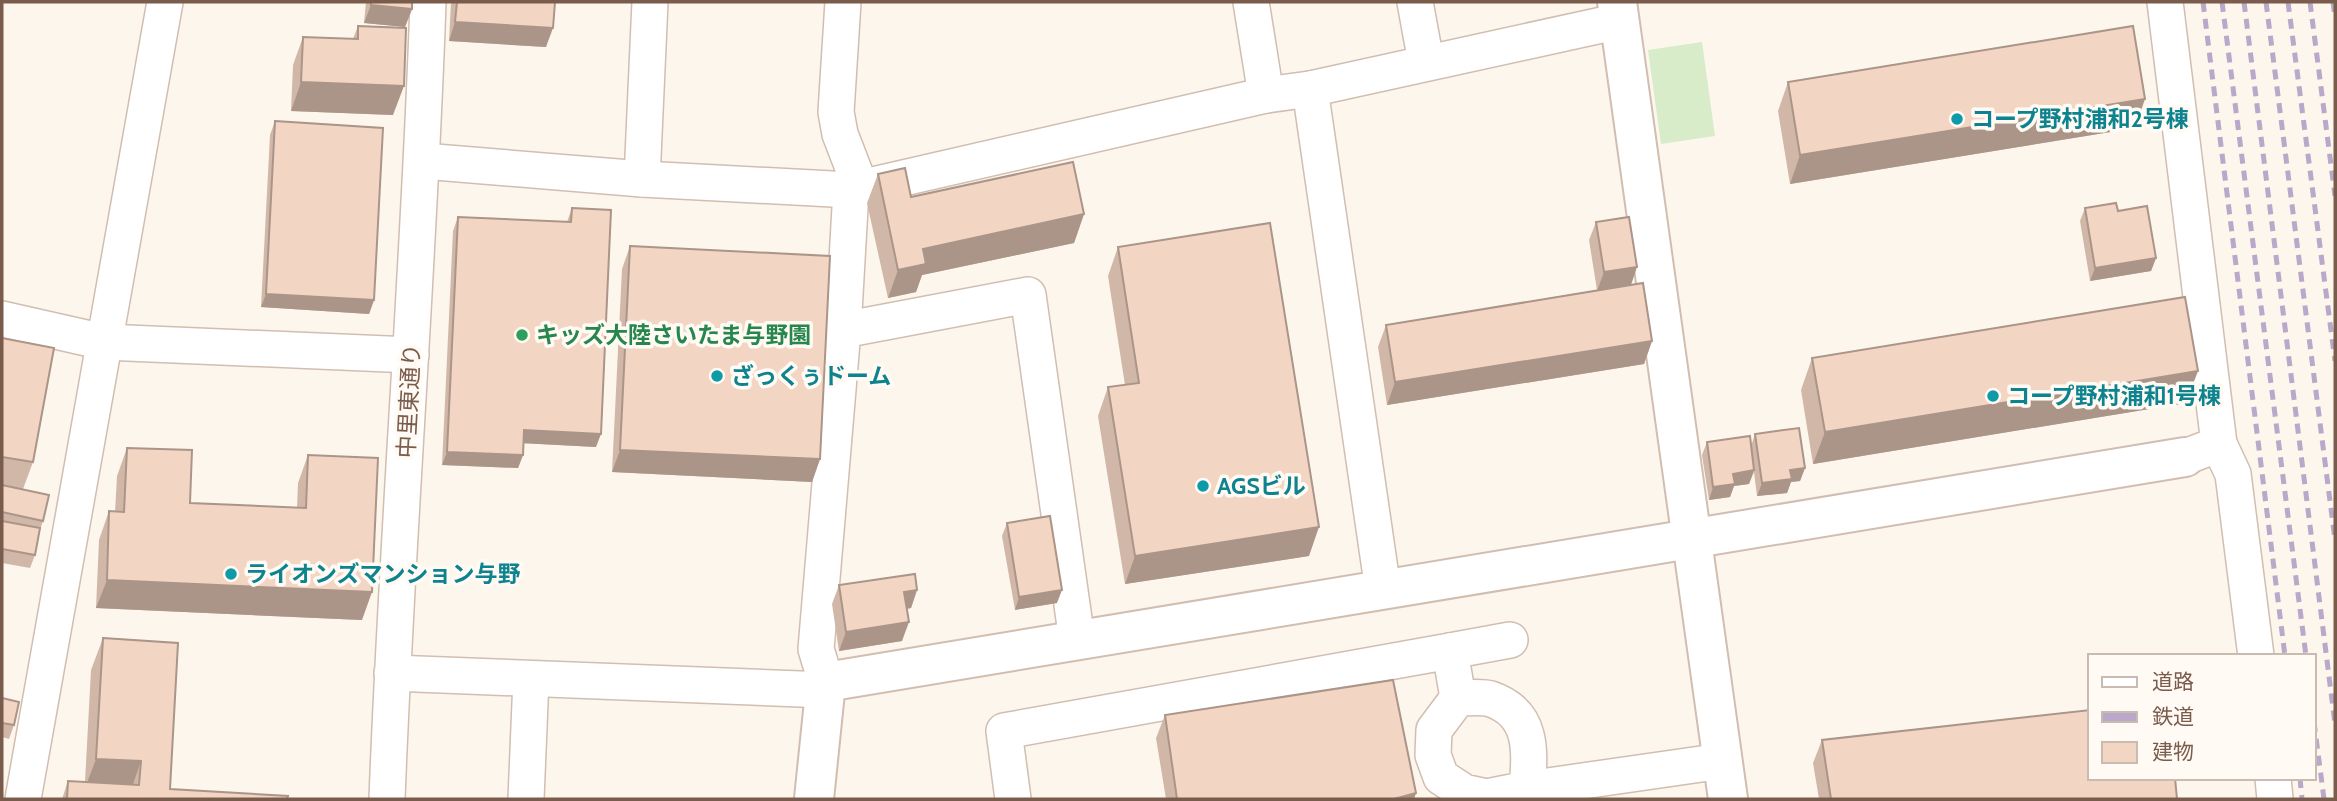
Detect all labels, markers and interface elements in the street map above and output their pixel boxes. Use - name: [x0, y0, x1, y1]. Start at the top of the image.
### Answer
- place label: コープ野村浦和2号棟: [1971, 105, 2189, 133]
- marker: コープ野村浦和2号棟: [1949, 111, 1965, 127]
- place label: キッズ大陸さいたま与野園: [536, 321, 811, 349]
- marker: キッズ大陸さいたま与野園: [514, 327, 530, 343]
- street label: 中里東通り: [392, 343, 426, 459]
- place label: ざっくぅドーム: [731, 362, 891, 390]
- marker: ざっくぅドーム: [709, 368, 725, 384]
- place label: コープ野村浦和1号棟: [2007, 382, 2221, 410]
- marker: コープ野村浦和1号棟: [1985, 388, 2001, 404]
- place label: AGSビル: [1217, 472, 1306, 500]
- marker: AGSビル: [1195, 478, 1211, 494]
- place label: ライオンズマンション与野: [245, 560, 521, 588]
- marker: ライオンズマンション与野: [223, 566, 239, 582]
- legend: [2088, 654, 2316, 780]
- text: 道路: [2152, 669, 2194, 694]
- text: 鉄道: [2152, 704, 2194, 729]
- text: 建物: [2152, 739, 2194, 764]

